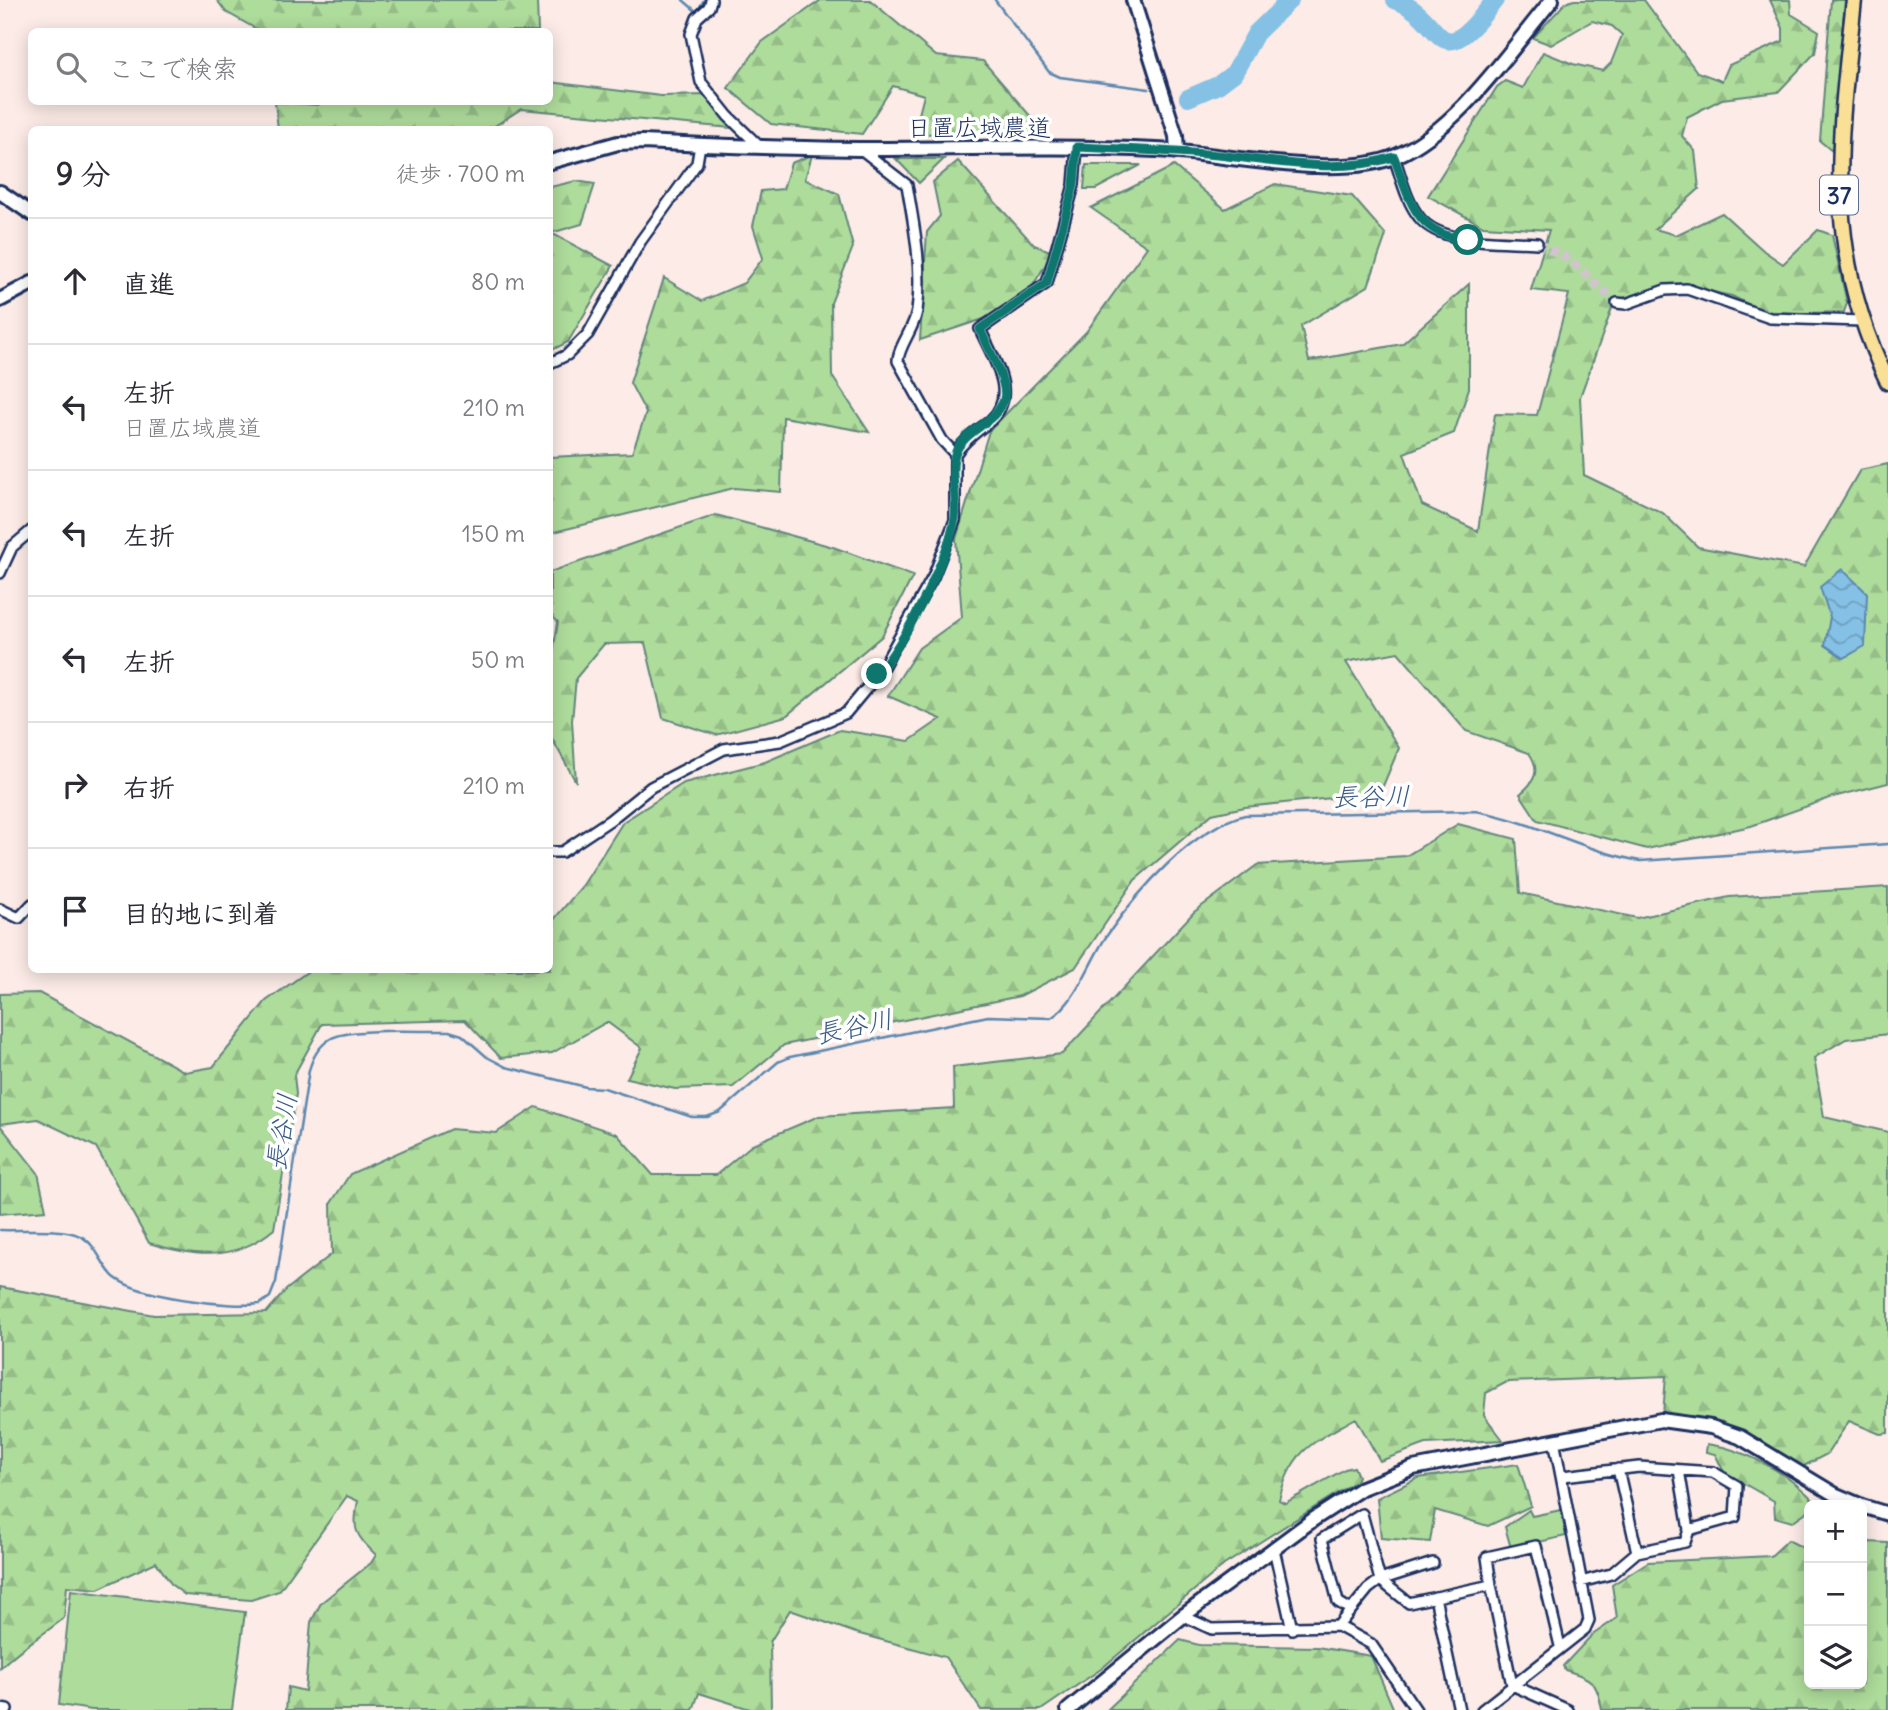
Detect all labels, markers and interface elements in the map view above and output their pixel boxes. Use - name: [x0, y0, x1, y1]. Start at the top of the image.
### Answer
- search box: [28, 28, 553, 105]
- icon: search: [52, 48, 90, 86]
- text: ここで検索: [108, 52, 238, 85]
- street label: 日置広域農道: [907, 112, 1051, 142]
- text: 9 分: [56, 155, 110, 193]
- text: 徒歩 · 700 m: [396, 159, 525, 188]
- road number: 37: [1820, 176, 1858, 214]
- route start: [1452, 224, 1483, 255]
- icon: ahead: [56, 262, 94, 300]
- text: 直進: [123, 267, 175, 300]
- text: 80 m: [471, 267, 525, 296]
- text: 左折: [123, 376, 175, 409]
- icon: left: [56, 388, 94, 426]
- text: 210 m: [462, 393, 525, 422]
- text: 日置広域農道: [123, 413, 261, 442]
- icon: left: [56, 514, 94, 552]
- text: 左折: [123, 519, 175, 552]
- text: 150 m: [462, 519, 525, 548]
- icon: left: [56, 640, 94, 678]
- text: 左折: [123, 645, 175, 678]
- text: 50 m: [471, 645, 525, 674]
- route end: [861, 658, 892, 689]
- icon: right: [56, 766, 94, 804]
- text: 右折: [123, 771, 175, 804]
- text: 210 m: [462, 771, 525, 800]
- water label: 長谷川: [1332, 779, 1410, 813]
- icon: arrive: [56, 892, 94, 930]
- text: 目的地に到着: [123, 897, 279, 930]
- water label: 長谷川: [812, 1002, 896, 1050]
- water label: 長谷川: [259, 1091, 303, 1173]
- map controls: [1804, 1500, 1867, 1689]
- button: +: [1804, 1500, 1867, 1563]
- button: −: [1804, 1563, 1867, 1626]
- button: layers: [1804, 1626, 1867, 1689]

